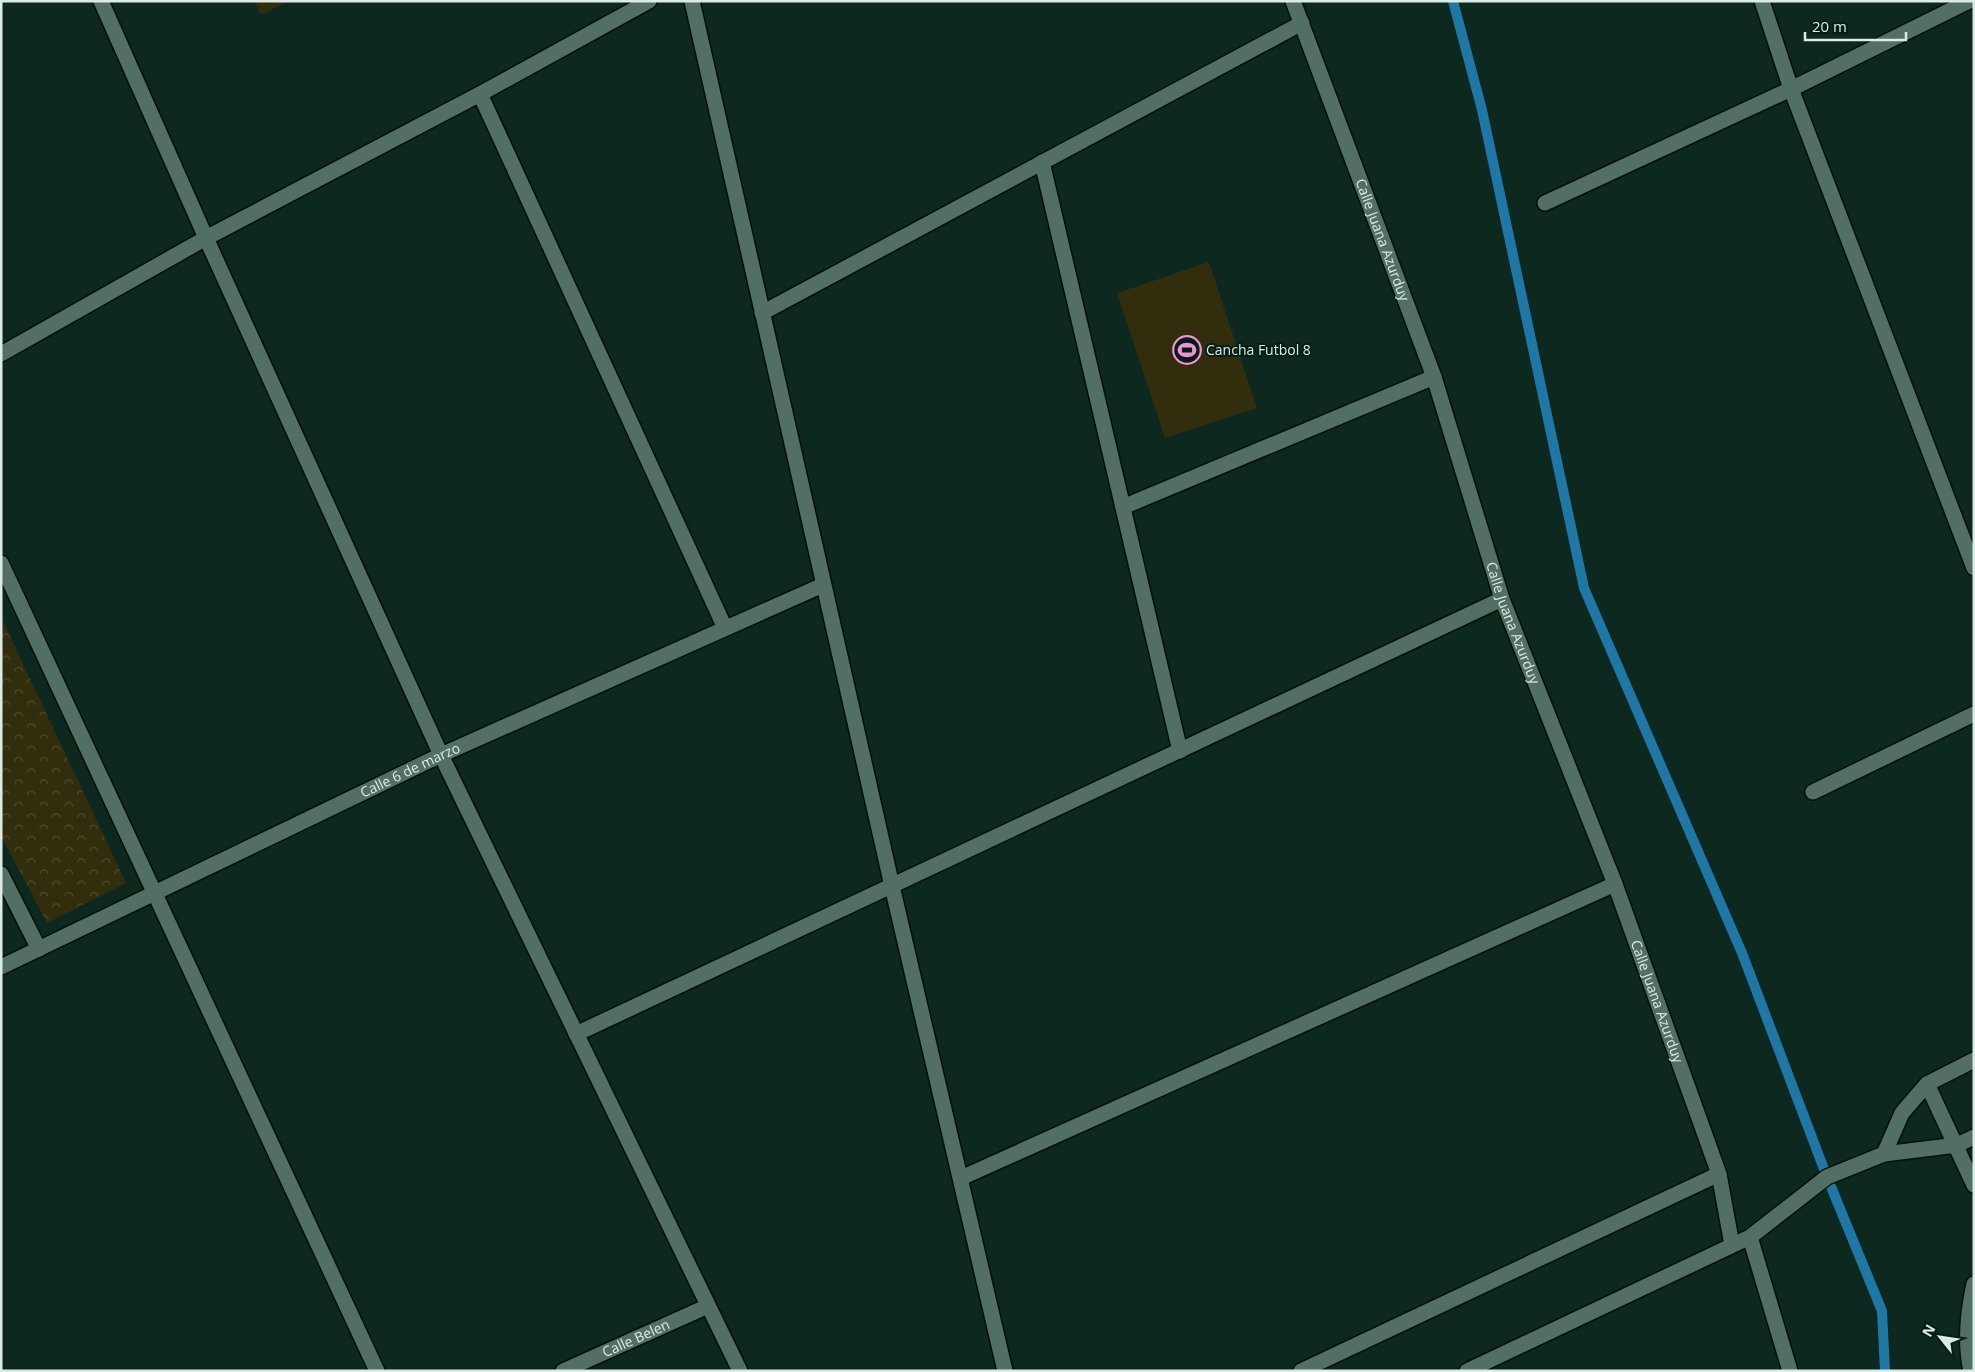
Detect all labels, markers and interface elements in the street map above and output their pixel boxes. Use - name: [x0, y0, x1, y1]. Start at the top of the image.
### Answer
- scale bar: [1805, 10, 1906, 42]
- text: 20 m: [1812, 16, 1847, 36]
- street label: Calle Juana Azurduy: [1351, 176, 1415, 304]
- sports icon: Cancha Futbol 8: [1172, 335, 1202, 365]
- place label: Cancha Futbol 8: [1206, 340, 1311, 359]
- street label: Calle Juana Azurduy: [1482, 559, 1545, 688]
- street label: Calle 6 de marzo: [357, 738, 463, 802]
- street label: Calle Juana Azurduy: [1627, 937, 1689, 1066]
- north arrow: [1915, 1312, 1965, 1362]
- street label: Calle Belen: [599, 1314, 673, 1361]
- text: N: [1917, 1321, 1939, 1340]

